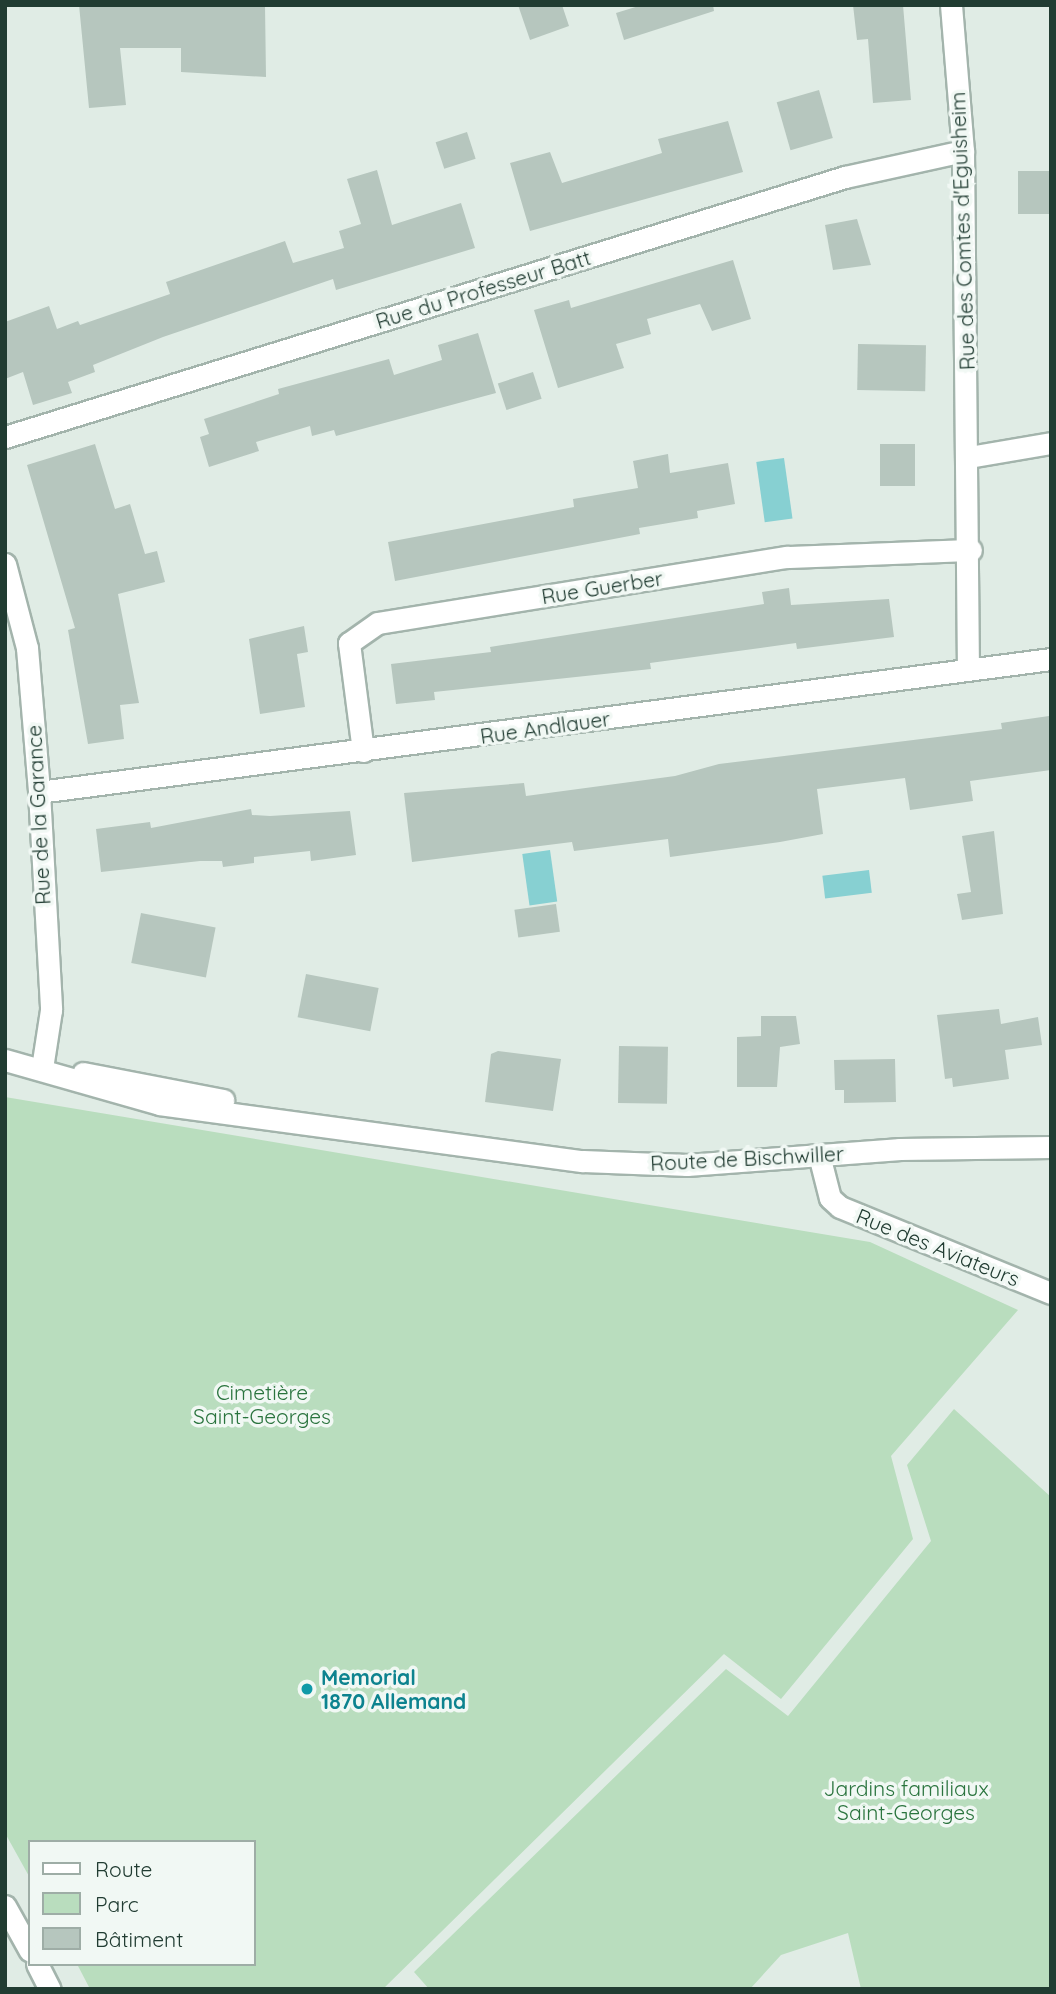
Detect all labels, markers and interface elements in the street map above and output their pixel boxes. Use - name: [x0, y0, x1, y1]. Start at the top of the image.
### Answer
- street label: Rue des Comtes d'Eguisheim: [945, 91, 979, 371]
- street label: Rue du Professeur Batt: [372, 244, 594, 334]
- street label: Rue Guerber: [539, 565, 665, 609]
- street label: Rue Andlauer: [478, 705, 612, 749]
- street label: Rue de la Garance: [21, 724, 55, 906]
- street label: Route de Bischwiller: [649, 1140, 845, 1176]
- street label: Rue des Aviateurs: [853, 1203, 1023, 1291]
- park label: Cimetière Saint-Georges: [193, 1379, 331, 1429]
- place label: Memorial 1870 Allemand: [321, 1664, 466, 1714]
- marker: Memorial 1870 Allemand: [299, 1681, 315, 1697]
- park label: Jardins familiaux Saint-Georges: [823, 1775, 989, 1825]
- legend: [28, 1840, 256, 1966]
- text: Route: [95, 1856, 152, 1882]
- text: Parc: [95, 1891, 139, 1917]
- text: Bâtiment: [95, 1926, 183, 1952]

